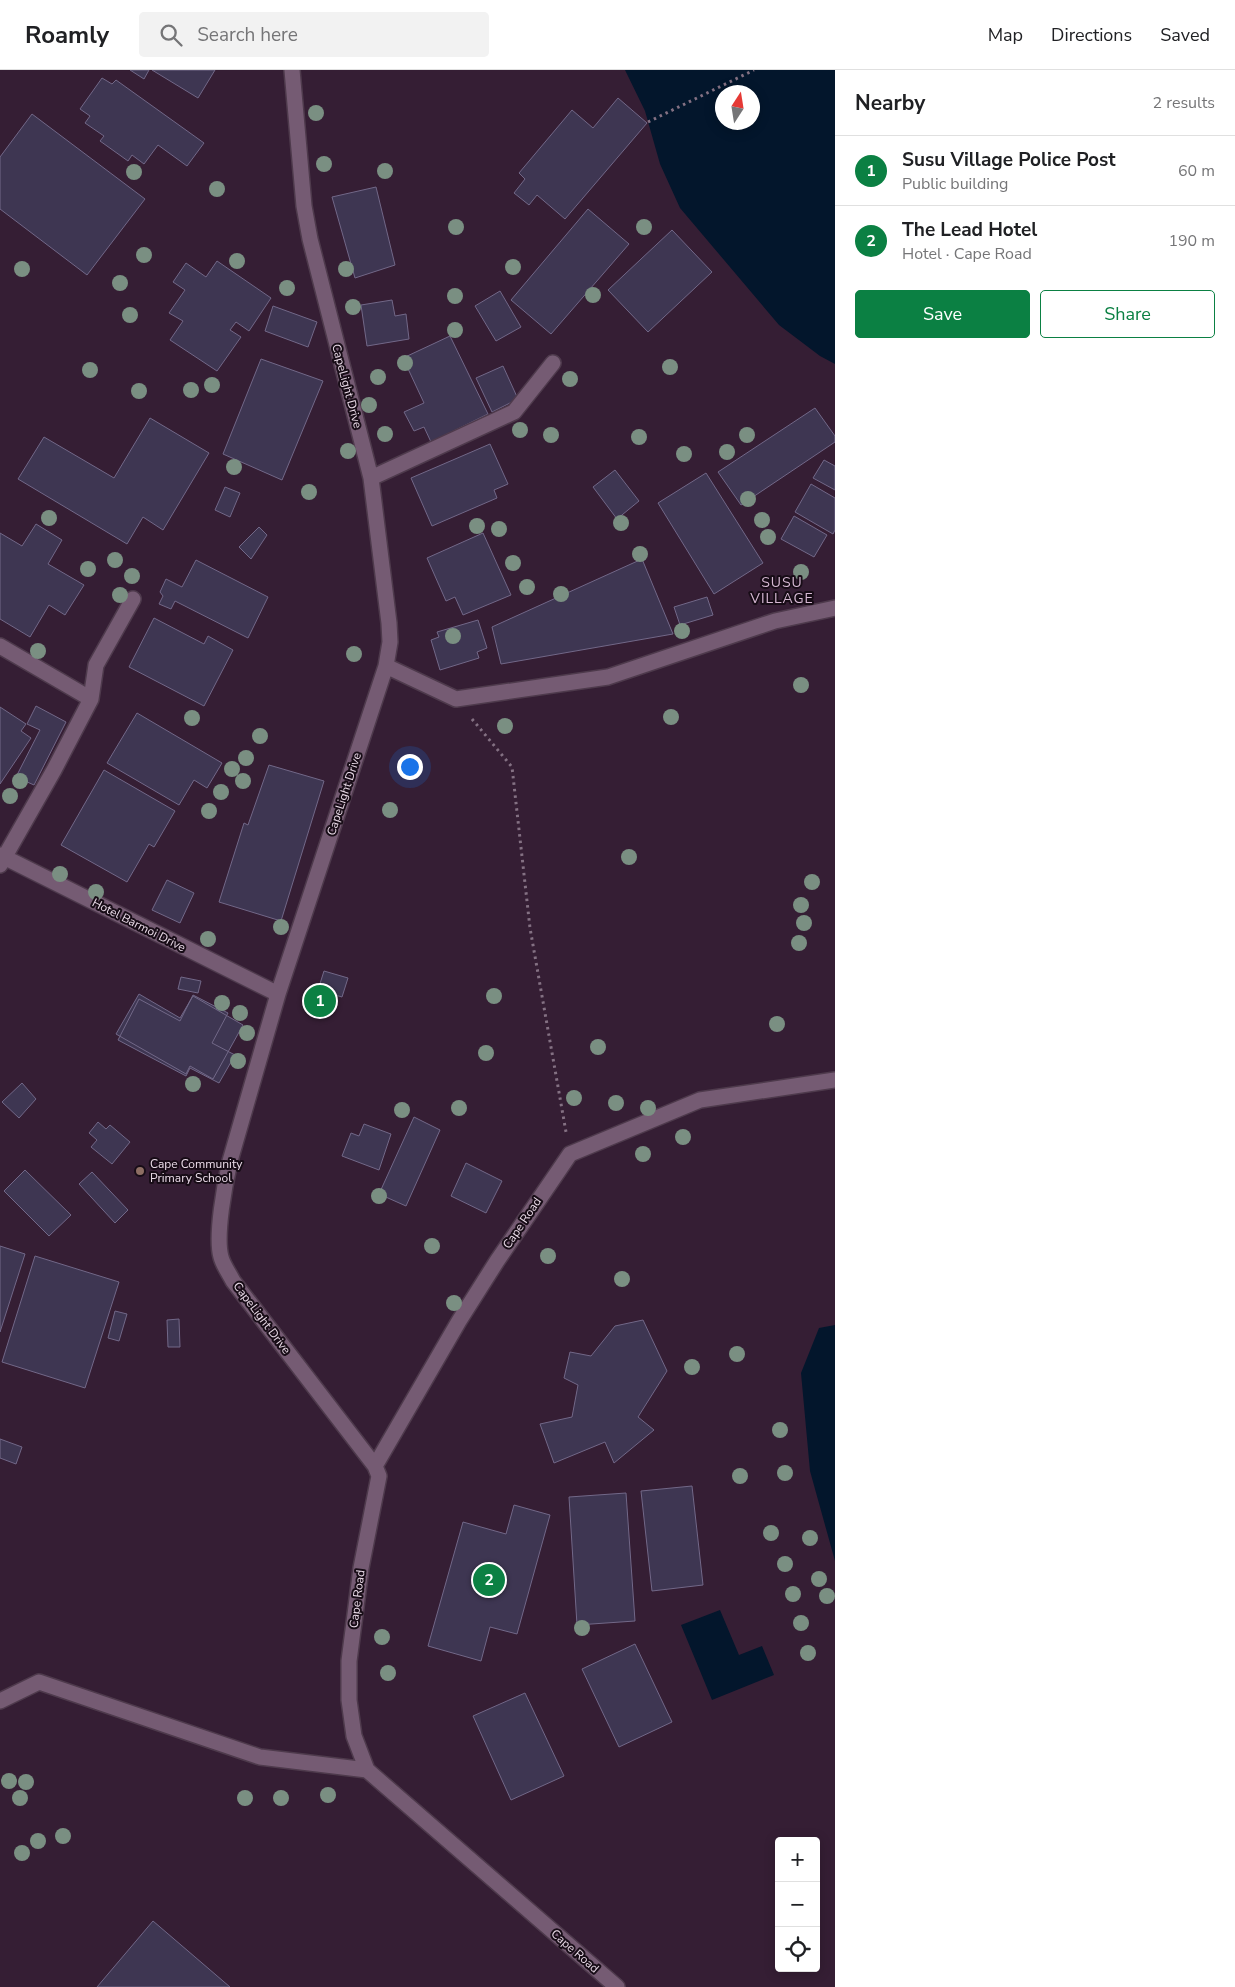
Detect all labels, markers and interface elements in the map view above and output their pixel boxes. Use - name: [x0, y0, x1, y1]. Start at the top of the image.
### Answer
- search box: [139, 12, 489, 57]
- text: Roamly: [25, 19, 109, 51]
- icon: search: [157, 21, 185, 49]
- text: Search here: [197, 22, 298, 48]
- text: Map: [988, 23, 1023, 47]
- text: Directions: [1051, 23, 1132, 47]
- text: Saved: [1160, 23, 1210, 47]
- north arrow: [715, 85, 760, 130]
- text: Nearby: [855, 89, 925, 117]
- text: 2 results: [1153, 92, 1215, 114]
- text: Susu Village Police Post: [902, 147, 1116, 173]
- text: 1: [866, 160, 876, 182]
- text: 60 m: [1178, 160, 1215, 182]
- text: Public building: [902, 173, 1008, 195]
- text: The Lead Hotel: [902, 217, 1037, 243]
- text: 2: [866, 230, 876, 252]
- text: 190 m: [1168, 230, 1215, 252]
- text: Hotel · Cape Road: [902, 243, 1032, 265]
- button: Save: [855, 290, 1030, 338]
- button: Share: [1040, 290, 1215, 338]
- street label: CapeLight Drive: [328, 342, 366, 430]
- district label: SUSU VILLAGE: [749, 573, 814, 608]
- street label: CapeLight Drive: [323, 750, 365, 838]
- your location: [397, 754, 423, 780]
- street label: Hotel Barmoi Drive: [90, 895, 188, 955]
- pin: 1: [304, 982, 336, 1020]
- place label: Cape Community Primary School: [150, 1156, 243, 1186]
- marker: Cape Community Primary School: [134, 1165, 146, 1177]
- street label: Cape Road: [499, 1194, 545, 1252]
- street label: CapeLight Drive: [230, 1279, 294, 1357]
- pin: 2: [473, 1561, 505, 1599]
- street label: Cape Road: [345, 1569, 369, 1629]
- map controls: [775, 1837, 820, 1972]
- button: +: [775, 1837, 820, 1882]
- button: −: [775, 1882, 820, 1927]
- street label: Cape Road: [548, 1926, 602, 1976]
- button: locate: [775, 1927, 820, 1972]

